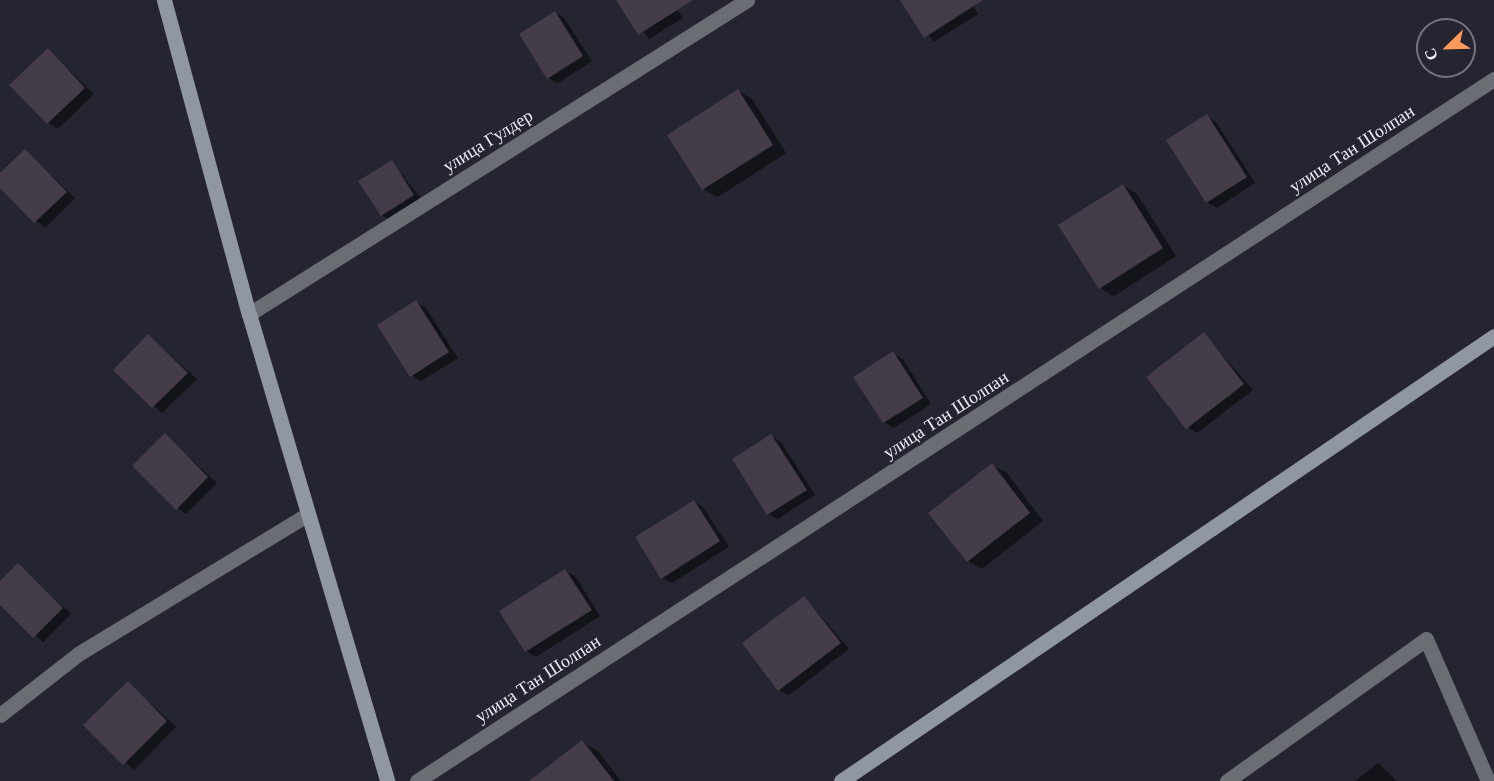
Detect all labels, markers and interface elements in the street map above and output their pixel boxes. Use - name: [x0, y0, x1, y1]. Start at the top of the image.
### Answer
- north arrow: [1416, 18, 1476, 78]
- text: С: [1421, 46, 1441, 63]
- street label: улица Тан Шолпан: [1285, 101, 1419, 197]
- street label: улица Гулдер: [439, 105, 537, 177]
- street label: улица Тан Шолпан: [879, 367, 1013, 463]
- street label: улица Тан Шолпан: [471, 631, 605, 727]

